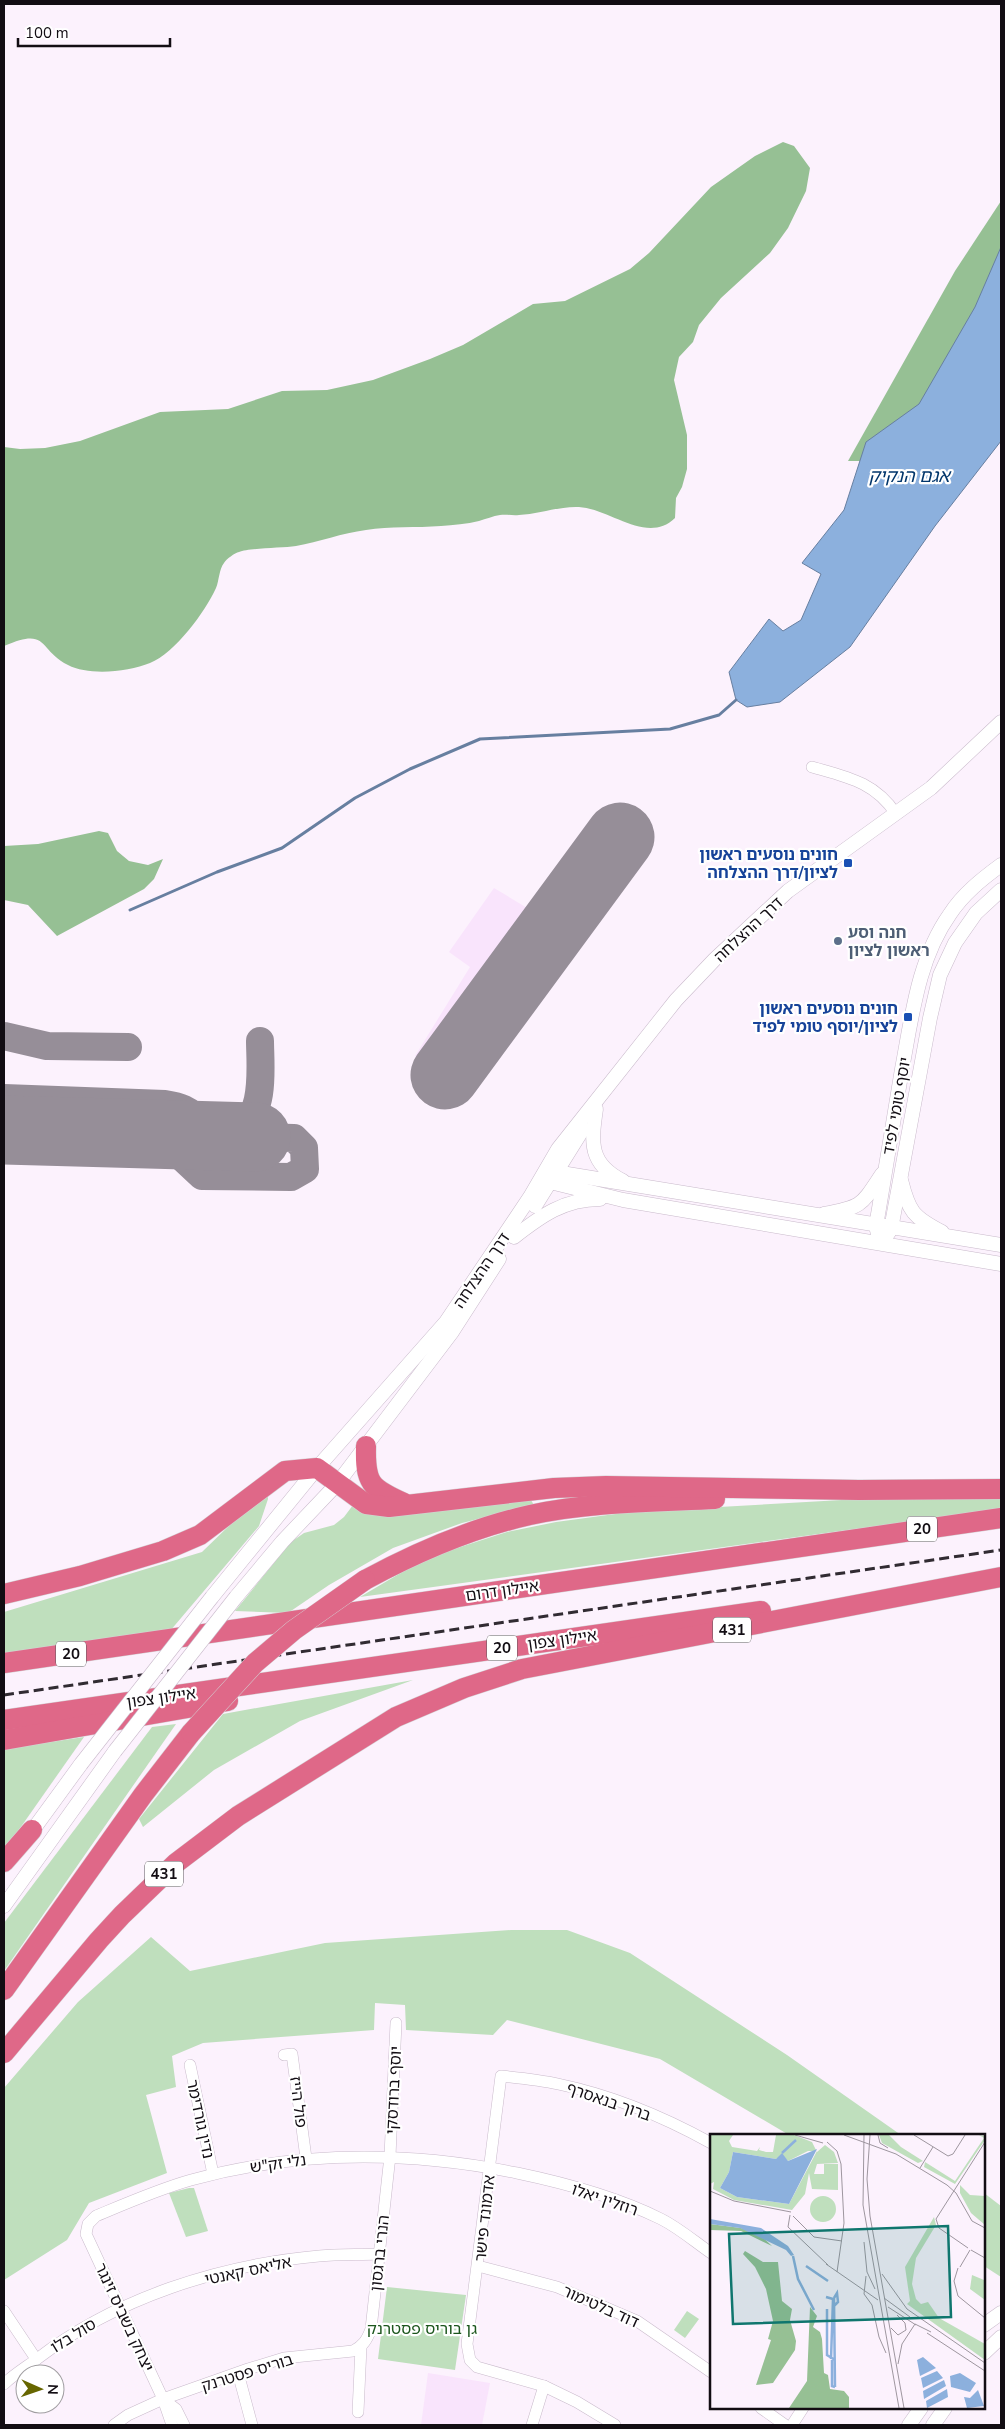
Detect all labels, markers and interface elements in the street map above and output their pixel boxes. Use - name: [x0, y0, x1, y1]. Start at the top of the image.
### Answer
- scale bar: [18, 15, 170, 47]
- text: 100 m: [25, 23, 69, 43]
- water label: אגם הנקיק: [868, 464, 952, 488]
- place label: חונים נוסעים ראשון לציון/דרך ההצלחה: [699, 844, 838, 884]
- marker: חונים נוסעים ראשון לציון/דרך ההצלחה: [842, 857, 854, 869]
- street label: דרך ההצלחה: [709, 892, 788, 967]
- place label: חנה וסע ראשון לציון: [848, 922, 930, 962]
- marker: חנה וסע ראשון לציון: [832, 935, 844, 947]
- place label: חונים נוסעים ראשון לציון/יוסף טומי לפיד: [753, 998, 898, 1038]
- marker: חונים נוסעים ראשון לציון/יוסף טומי לפיד: [902, 1011, 914, 1023]
- street label: יוסף טומי לפיד: [878, 1056, 916, 1157]
- street label: דרך ההצלחה: [448, 1228, 515, 1313]
- road number: 20: [907, 1516, 937, 1542]
- street label: איילון דרום: [464, 1575, 540, 1607]
- road number: 431: [713, 1618, 751, 1642]
- street label: איילון צפון: [526, 1624, 598, 1656]
- road number: 20: [487, 1636, 517, 1660]
- road number: 20: [56, 1642, 86, 1666]
- street label: איילון צפון: [125, 1682, 197, 1714]
- road number: 431: [145, 1862, 183, 1886]
- street label: יוסף ברודסקי: [381, 2045, 407, 2135]
- street label: פול הייז: [284, 2075, 312, 2129]
- street label: ברוך בנאסרף: [563, 2077, 654, 2127]
- street label: נדין גורדימר: [181, 2078, 219, 2161]
- inset map: [710, 2134, 985, 2409]
- street label: נלי זק"ש: [249, 2149, 308, 2179]
- street label: אדמונד פישר: [470, 2174, 500, 2263]
- street label: רוזלין יאלו: [569, 2178, 641, 2222]
- street label: הנרי ברגסון: [365, 2214, 395, 2292]
- street label: אליאס קאנטי: [203, 2251, 294, 2291]
- street label: יצחק בשביס זינגר: [89, 2260, 159, 2375]
- street label: דוד בלטימור: [559, 2280, 643, 2334]
- street label: סול בלו: [47, 2313, 101, 2358]
- park label: גן בוריס פסטרנק: [367, 2318, 477, 2340]
- street label: בוריס פסטרנק: [199, 2349, 296, 2397]
- north arrow: [15, 2364, 65, 2414]
- text: N: [43, 2384, 62, 2395]

